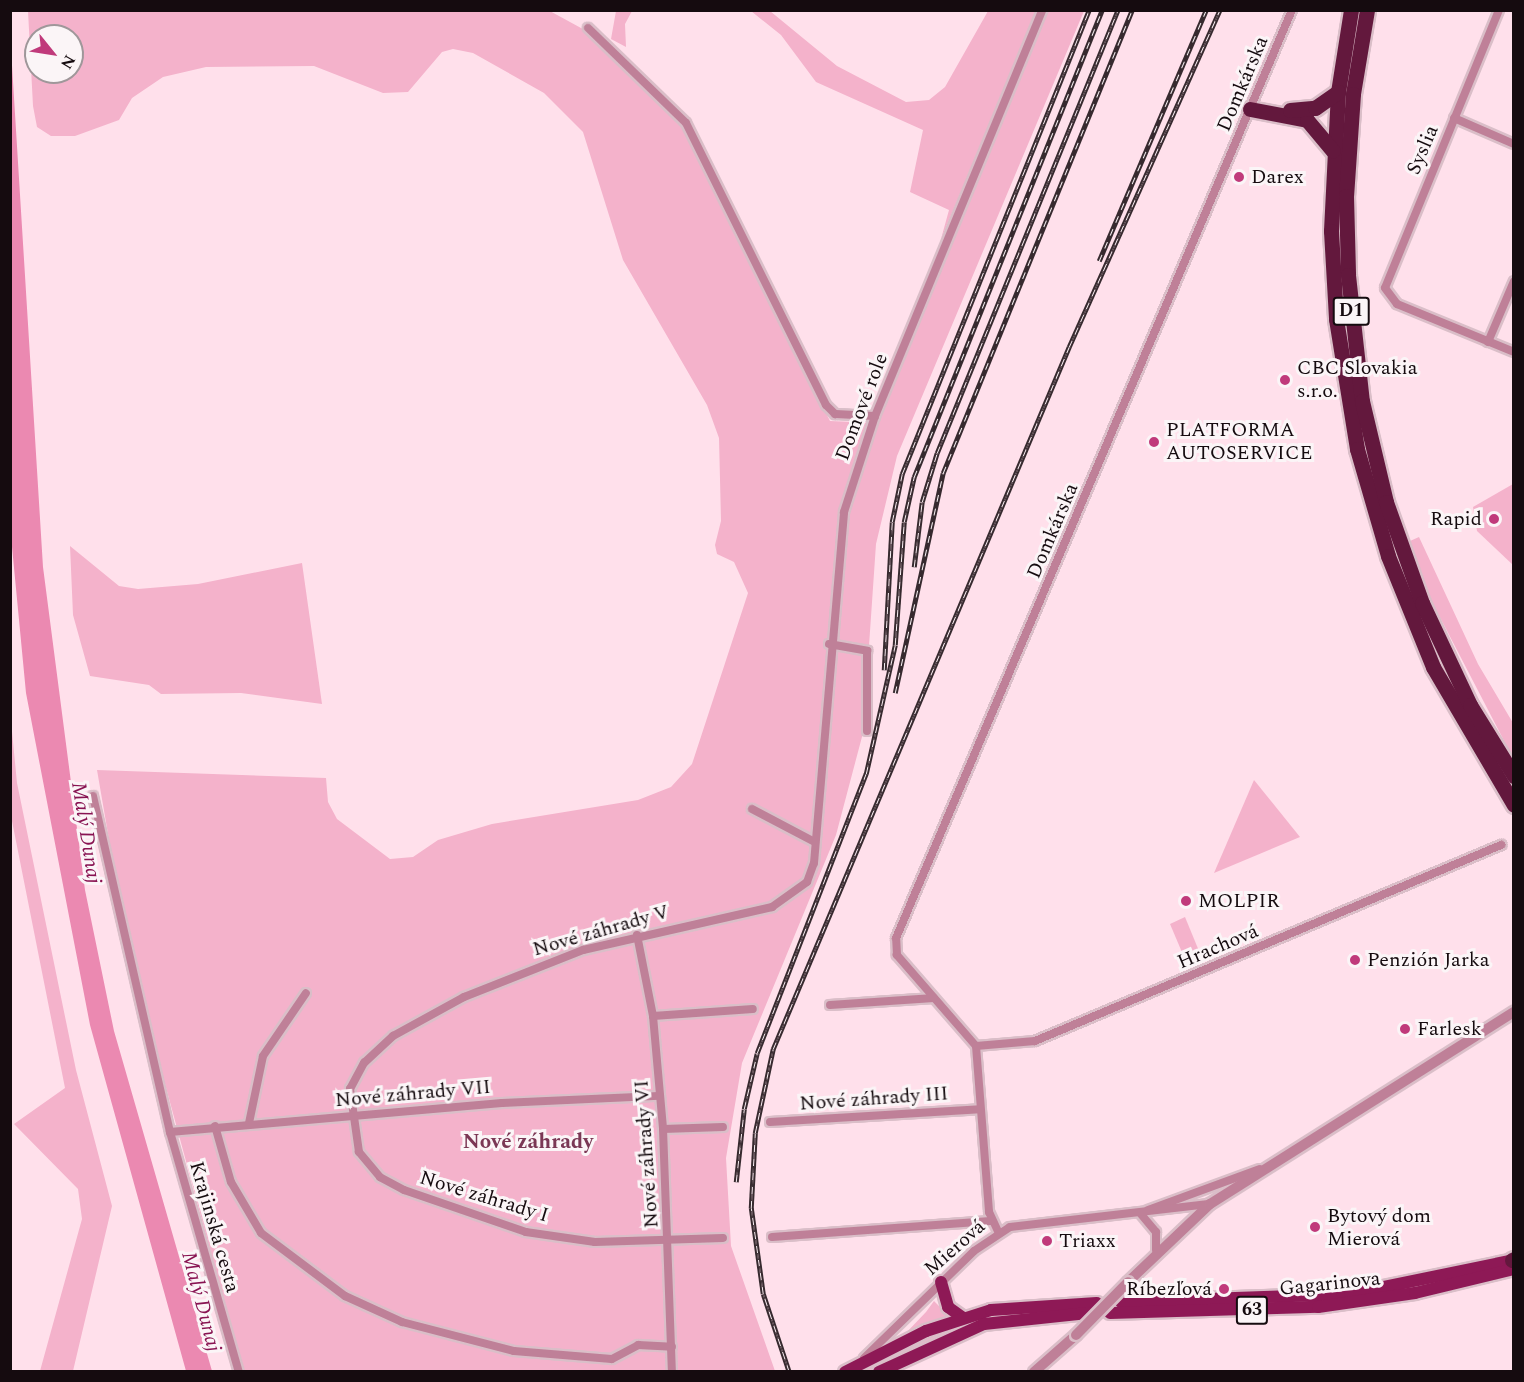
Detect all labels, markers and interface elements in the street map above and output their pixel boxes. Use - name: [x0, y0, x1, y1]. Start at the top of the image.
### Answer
- north arrow: [24, 24, 84, 84]
- street label: Domkárska: [1212, 33, 1274, 135]
- text: N: [54, 50, 82, 74]
- street label: Syslia: [1402, 122, 1444, 178]
- place label: Darex: [1251, 165, 1304, 189]
- marker: Darex: [1232, 170, 1246, 184]
- road number: D1: [1332, 296, 1370, 326]
- street label: Domové role: [831, 350, 893, 464]
- place label: CBC Slovakia s.r.o.: [1297, 356, 1418, 403]
- marker: CBC Slovakia s.r.o.: [1278, 373, 1292, 387]
- place label: PLATFORMA AUTOSERVICE: [1166, 418, 1312, 465]
- marker: PLATFORMA AUTOSERVICE: [1147, 435, 1161, 449]
- street label: Domkárska: [1022, 480, 1084, 582]
- place label: Rapid: [1430, 507, 1482, 531]
- marker: Rapid: [1487, 512, 1501, 526]
- water label: Malý Dunaj: [65, 780, 107, 886]
- place label: MOLPIR: [1198, 889, 1279, 913]
- marker: MOLPIR: [1179, 894, 1193, 908]
- street label: Nové záhrady V: [530, 900, 672, 962]
- street label: Hrachová: [1174, 919, 1262, 975]
- place label: Penzión Jarka: [1367, 948, 1489, 972]
- marker: Penzión Jarka: [1348, 953, 1362, 967]
- place label: Farlesk: [1417, 1017, 1482, 1041]
- marker: Farlesk: [1398, 1022, 1412, 1036]
- street label: Nové záhrady VII: [334, 1075, 492, 1113]
- street label: Nové záhrady VI: [630, 1079, 664, 1229]
- street label: Nové záhrady III: [799, 1082, 949, 1116]
- district label: Nové záhrady: [463, 1129, 593, 1155]
- street label: Krajinská cesta: [184, 1159, 244, 1295]
- street label: Nové záhrady I: [417, 1166, 551, 1228]
- place label: Bytový dom Mierová: [1327, 1204, 1431, 1251]
- street label: Mierová: [919, 1215, 991, 1281]
- marker: Bytový dom Mierová: [1308, 1220, 1322, 1234]
- place label: Triaxx: [1059, 1229, 1116, 1253]
- marker: Triaxx: [1040, 1234, 1054, 1248]
- water label: Malý Dunaj: [175, 1249, 227, 1355]
- street label: Gagarinova: [1278, 1267, 1382, 1301]
- place label: Ríbezľová: [1126, 1277, 1212, 1301]
- marker: Ríbezľová: [1217, 1282, 1231, 1296]
- road number: 63: [1236, 1295, 1268, 1325]

